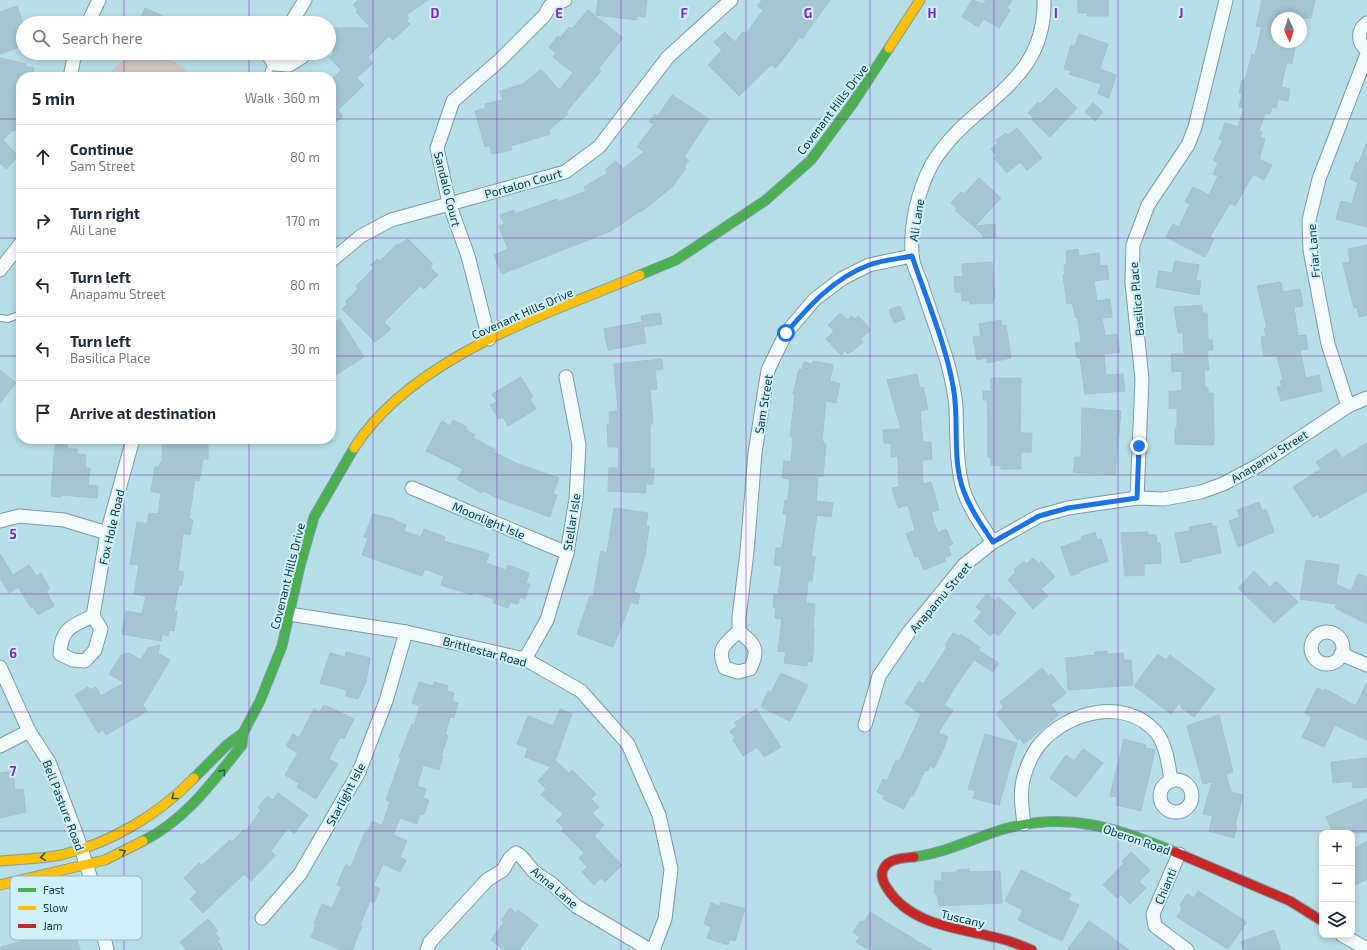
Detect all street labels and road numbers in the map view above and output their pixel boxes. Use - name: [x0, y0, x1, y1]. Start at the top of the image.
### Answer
- street label: Covenant Hills Drive: [793, 61, 871, 157]
- street label: Sandalo Court: [432, 150, 464, 228]
- street label: Portalon Court: [483, 165, 564, 201]
- street label: Ali Lane: [906, 198, 926, 242]
- street label: Friar Lane: [1304, 223, 1322, 279]
- street label: Basilica Place: [1126, 261, 1146, 337]
- street label: Covenant Hills Drive: [469, 284, 575, 342]
- street label: Sam Street: [751, 373, 775, 435]
- street label: Anapamu Street: [1228, 427, 1310, 485]
- street label: Fox Hole Road: [96, 488, 126, 566]
- street label: Stellar Isle: [560, 492, 582, 552]
- street label: Moonlight Isle: [450, 498, 528, 542]
- street label: Covenant Hills Drive: [267, 521, 307, 631]
- street label: Anapamu Street: [906, 558, 974, 635]
- street label: Brittlestar Road: [441, 633, 529, 669]
- street label: Bell Pasture Road: [40, 758, 88, 852]
- street label: Starlight Isle: [323, 760, 367, 828]
- street label: Oberon Road: [1102, 821, 1172, 857]
- street label: Anna Lane: [529, 863, 581, 911]
- street label: Chianti: [1151, 866, 1179, 906]
- street label: Tuscany: [940, 906, 987, 930]

